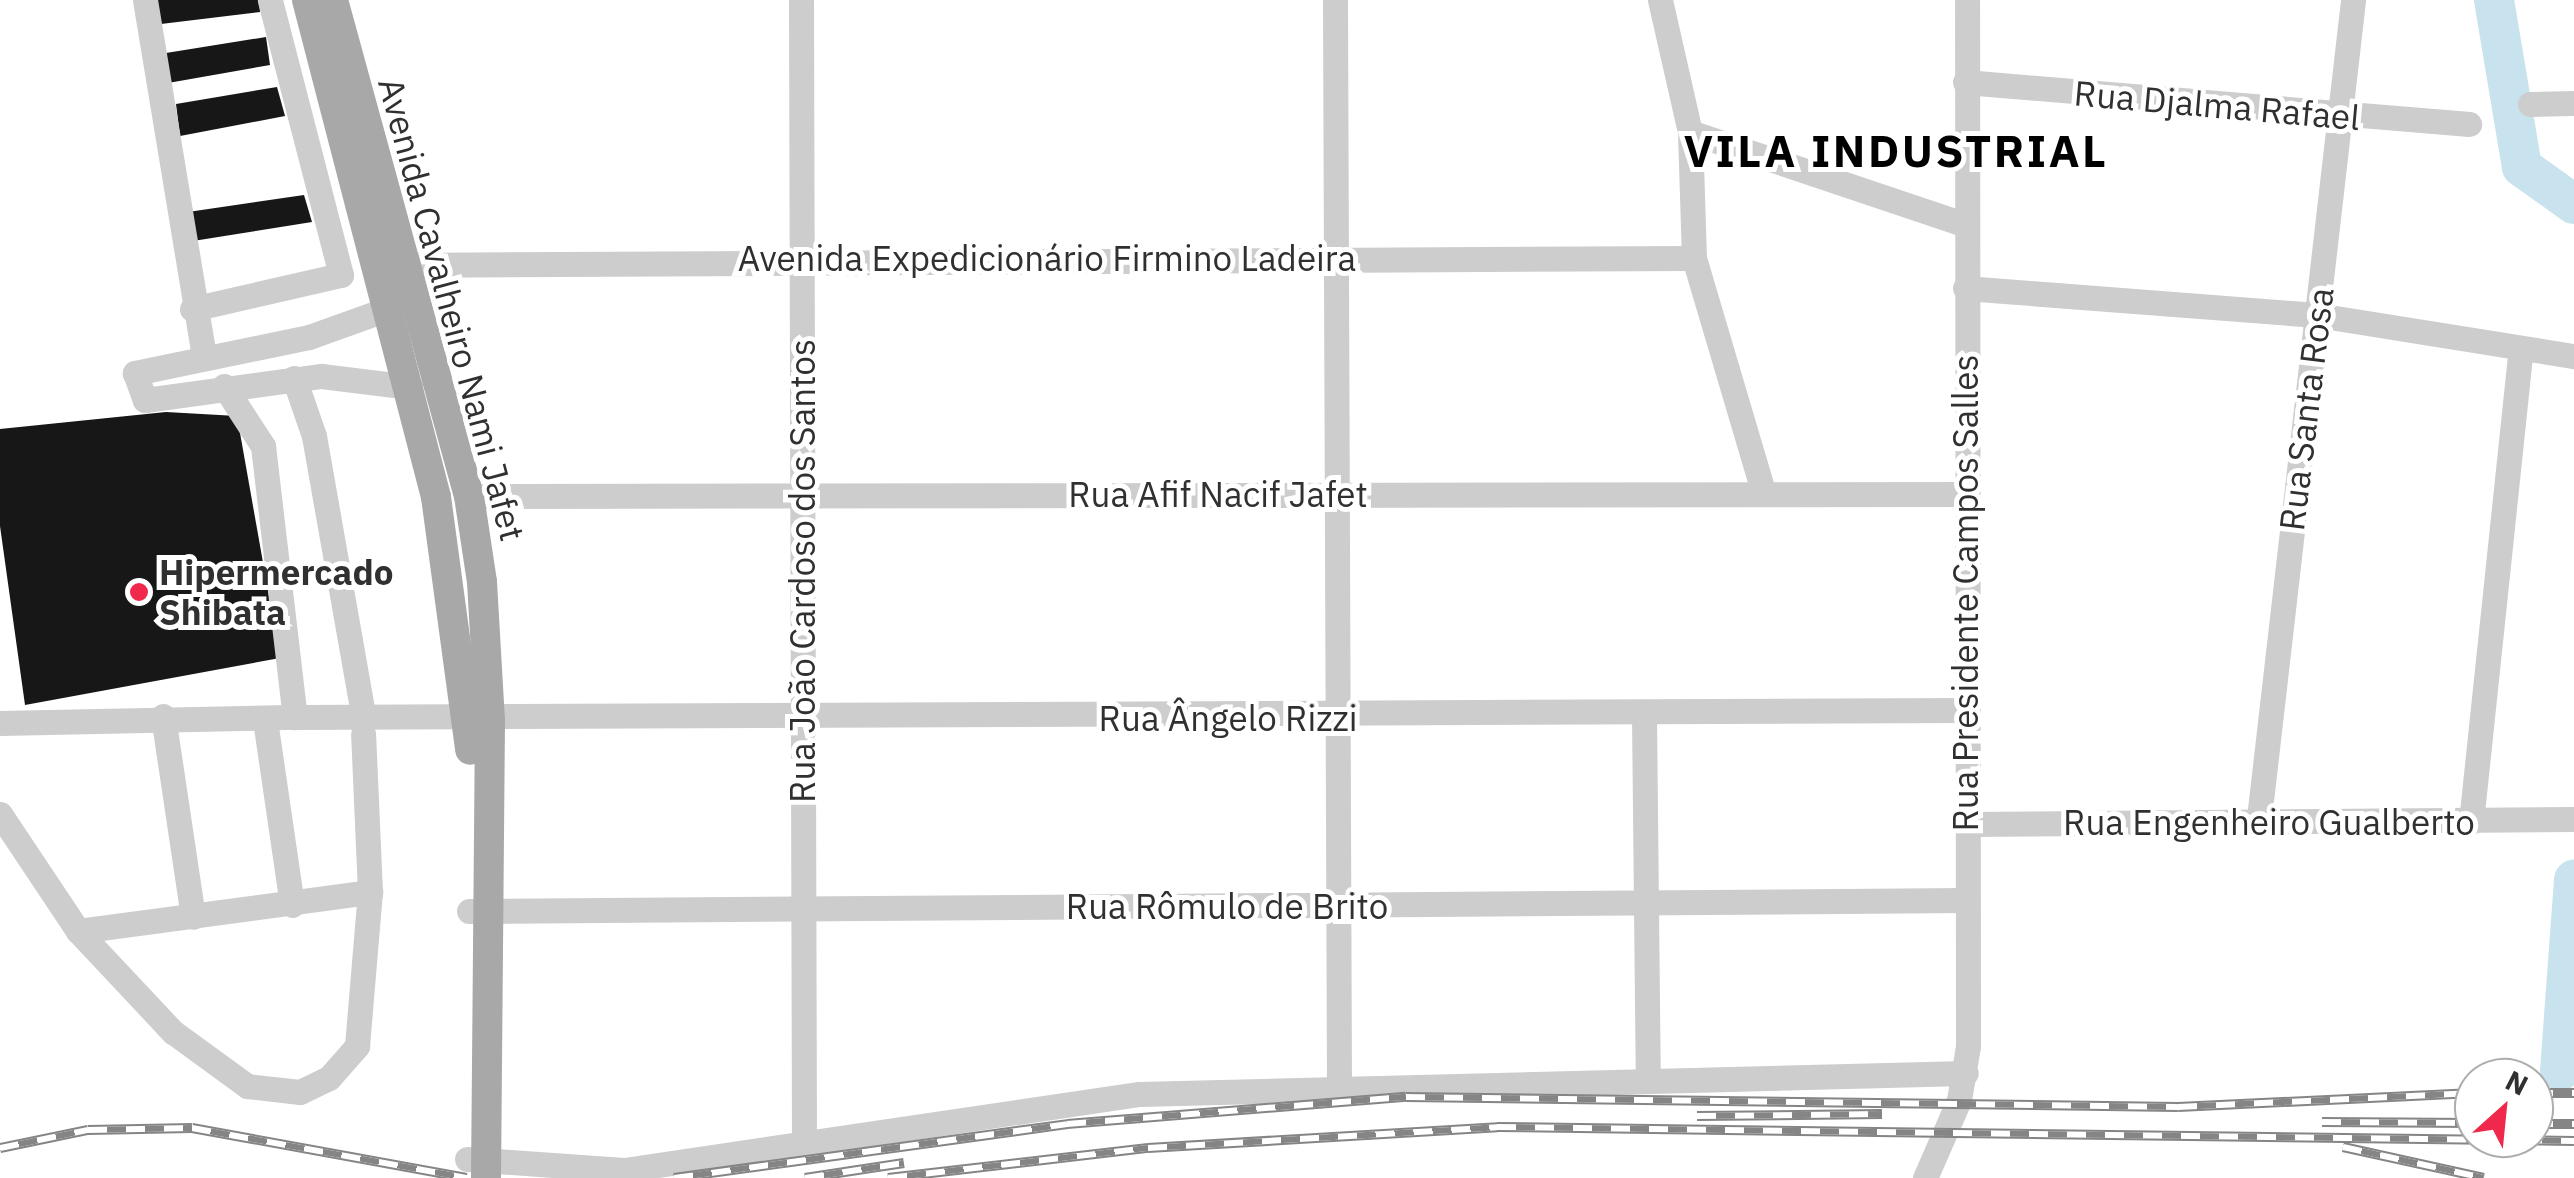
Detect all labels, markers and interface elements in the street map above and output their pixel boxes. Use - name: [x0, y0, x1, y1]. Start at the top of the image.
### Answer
- street label: Rua Djalma Rafael: [2072, 72, 2362, 138]
- street label: Avenida Cavalheiro Nami Jafet: [370, 73, 534, 545]
- district label: VILA INDUSTRIAL: [1684, 124, 2108, 178]
- street label: Avenida Expedicionário Firmino Ladeira: [738, 237, 1356, 279]
- street label: Rua Santa Rosa: [2270, 285, 2342, 533]
- street label: Rua João Cardoso dos Santos: [781, 339, 823, 803]
- street label: Rua Presidente Campos Salles: [1944, 354, 1986, 832]
- street label: Rua Afif Nacif Jafet: [1068, 473, 1368, 515]
- place label: Hipermercado Shibata: [159, 551, 393, 633]
- marker: Hipermercado Shibata: [128, 581, 150, 603]
- street label: Rua Ângelo Rizzi: [1099, 697, 1357, 739]
- street label: Rua Engenheiro Gualberto: [2063, 801, 2475, 843]
- street label: Rua Rômulo de Brito: [1066, 885, 1388, 927]
- north arrow: [2454, 1058, 2554, 1158]
- text: N: [2500, 1062, 2534, 1104]

